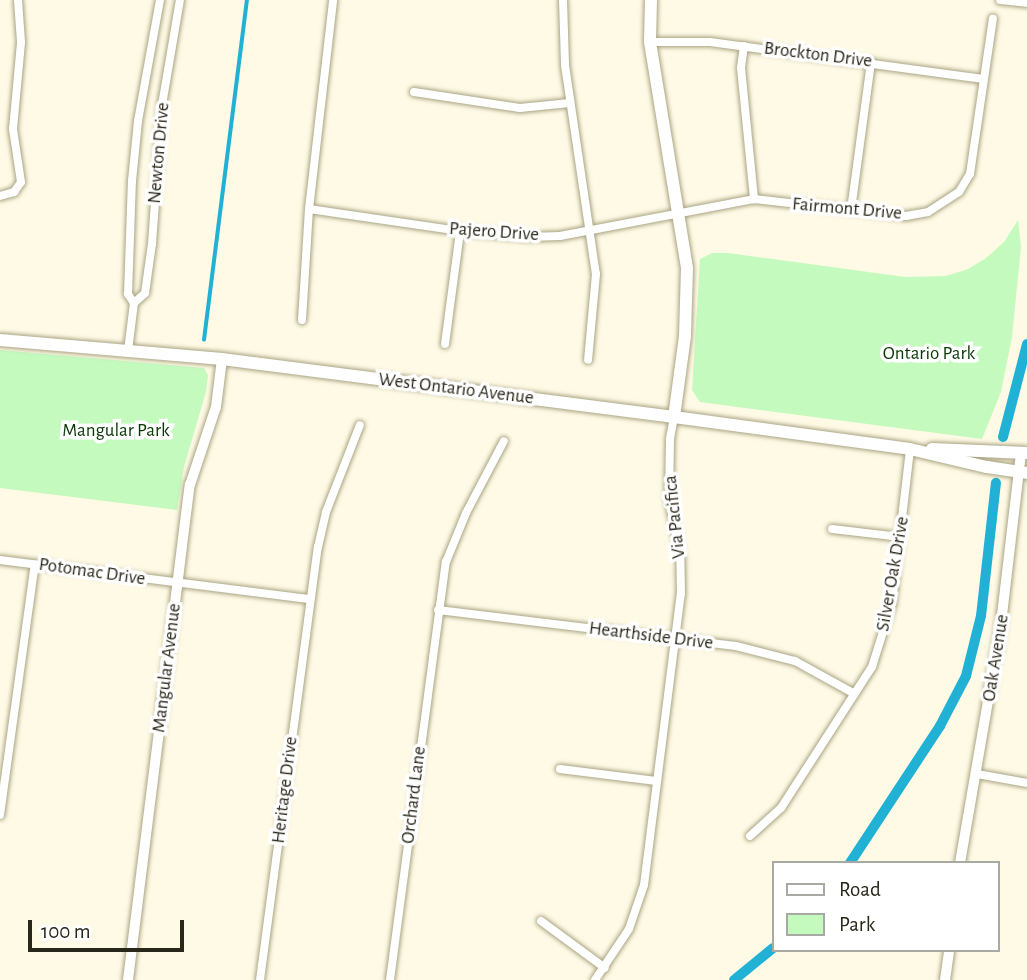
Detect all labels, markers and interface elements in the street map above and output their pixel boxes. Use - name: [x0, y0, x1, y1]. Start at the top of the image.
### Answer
- street label: Brockton Drive: [763, 37, 873, 73]
- street label: Newton Drive: [143, 101, 175, 205]
- street label: Fairmont Drive: [791, 193, 903, 225]
- street label: Pajero Drive: [448, 217, 540, 247]
- park label: Ontario Park: [883, 343, 975, 365]
- street label: West Ontario Avenue: [377, 368, 535, 410]
- park label: Mangular Park: [62, 420, 170, 442]
- street label: Via Pacifica: [659, 474, 691, 560]
- street label: Silver Oak Drive: [872, 515, 914, 633]
- street label: Potomac Drive: [37, 553, 147, 591]
- street label: Mangular Avenue: [148, 602, 186, 734]
- street label: Oak Avenue: [978, 613, 1014, 703]
- street label: Hearthside Drive: [588, 617, 714, 655]
- street label: Heritage Drive: [267, 735, 303, 845]
- street label: Orchard Lane: [397, 745, 431, 845]
- legend: [772, 861, 999, 952]
- text: Road: [839, 879, 881, 900]
- scale bar: [32, 906, 187, 950]
- text: Park: [839, 914, 875, 935]
- text: 100 m: [41, 921, 91, 942]

